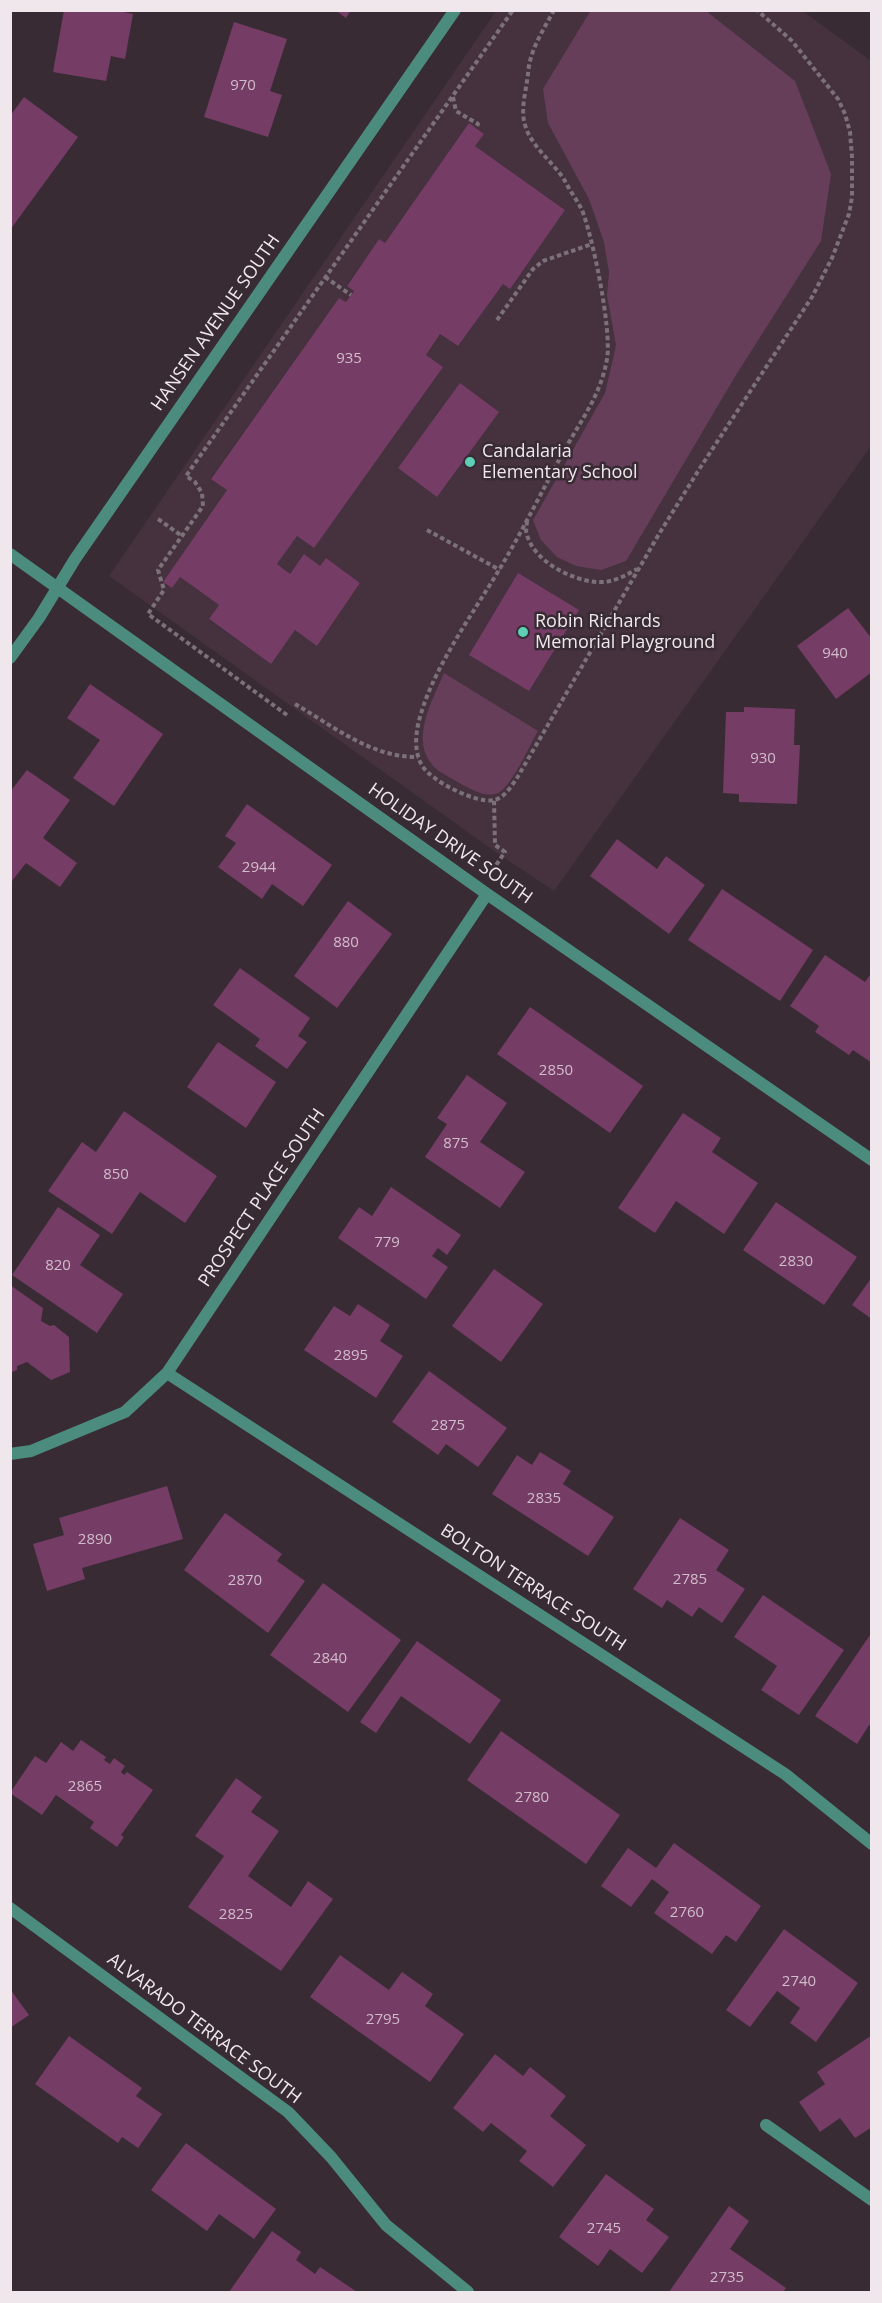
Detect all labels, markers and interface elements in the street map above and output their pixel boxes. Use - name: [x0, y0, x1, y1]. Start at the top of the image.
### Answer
- house number: 970: [230, 77, 256, 95]
- street label: HANSEN AVENUE SOUTH: [147, 231, 285, 415]
- house number: 935: [336, 350, 362, 368]
- place label: Candalaria Elementary School: [482, 441, 638, 484]
- marker: Candalaria Elementary School: [463, 455, 477, 469]
- place label: Robin Richards Memorial Playground: [535, 611, 715, 654]
- marker: Robin Richards Memorial Playground: [516, 625, 530, 639]
- house number: 940: [822, 645, 848, 663]
- house number: 930: [750, 750, 776, 768]
- street label: HOLIDAY DRIVE SOUTH: [364, 779, 536, 909]
- house number: 2944: [242, 859, 276, 877]
- house number: 880: [333, 934, 359, 952]
- house number: 2850: [539, 1062, 573, 1080]
- street label: PROSPECT PLACE SOUTH: [194, 1105, 330, 1291]
- house number: 875: [443, 1135, 469, 1153]
- house number: 850: [103, 1166, 129, 1184]
- house number: 779: [374, 1234, 400, 1252]
- house number: 2830: [779, 1253, 813, 1271]
- house number: 820: [45, 1257, 71, 1275]
- house number: 2895: [334, 1347, 368, 1365]
- house number: 2875: [431, 1417, 465, 1435]
- house number: 2835: [527, 1490, 561, 1508]
- street label: BOLTON TERRACE SOUTH: [436, 1520, 630, 1656]
- house number: 2890: [78, 1531, 112, 1549]
- house number: 2785: [673, 1571, 707, 1589]
- house number: 2870: [228, 1572, 262, 1590]
- house number: 2840: [313, 1650, 347, 1668]
- house number: 2865: [68, 1778, 102, 1796]
- house number: 2780: [515, 1789, 549, 1807]
- house number: 2760: [670, 1904, 704, 1922]
- house number: 2825: [219, 1906, 253, 1924]
- street label: ALVARADO TERRACE SOUTH: [103, 1949, 305, 2109]
- house number: 2740: [782, 1973, 816, 1991]
- house number: 2795: [366, 2011, 400, 2029]
- house number: 2745: [587, 2220, 621, 2238]
- house number: 2735: [710, 2269, 744, 2287]

